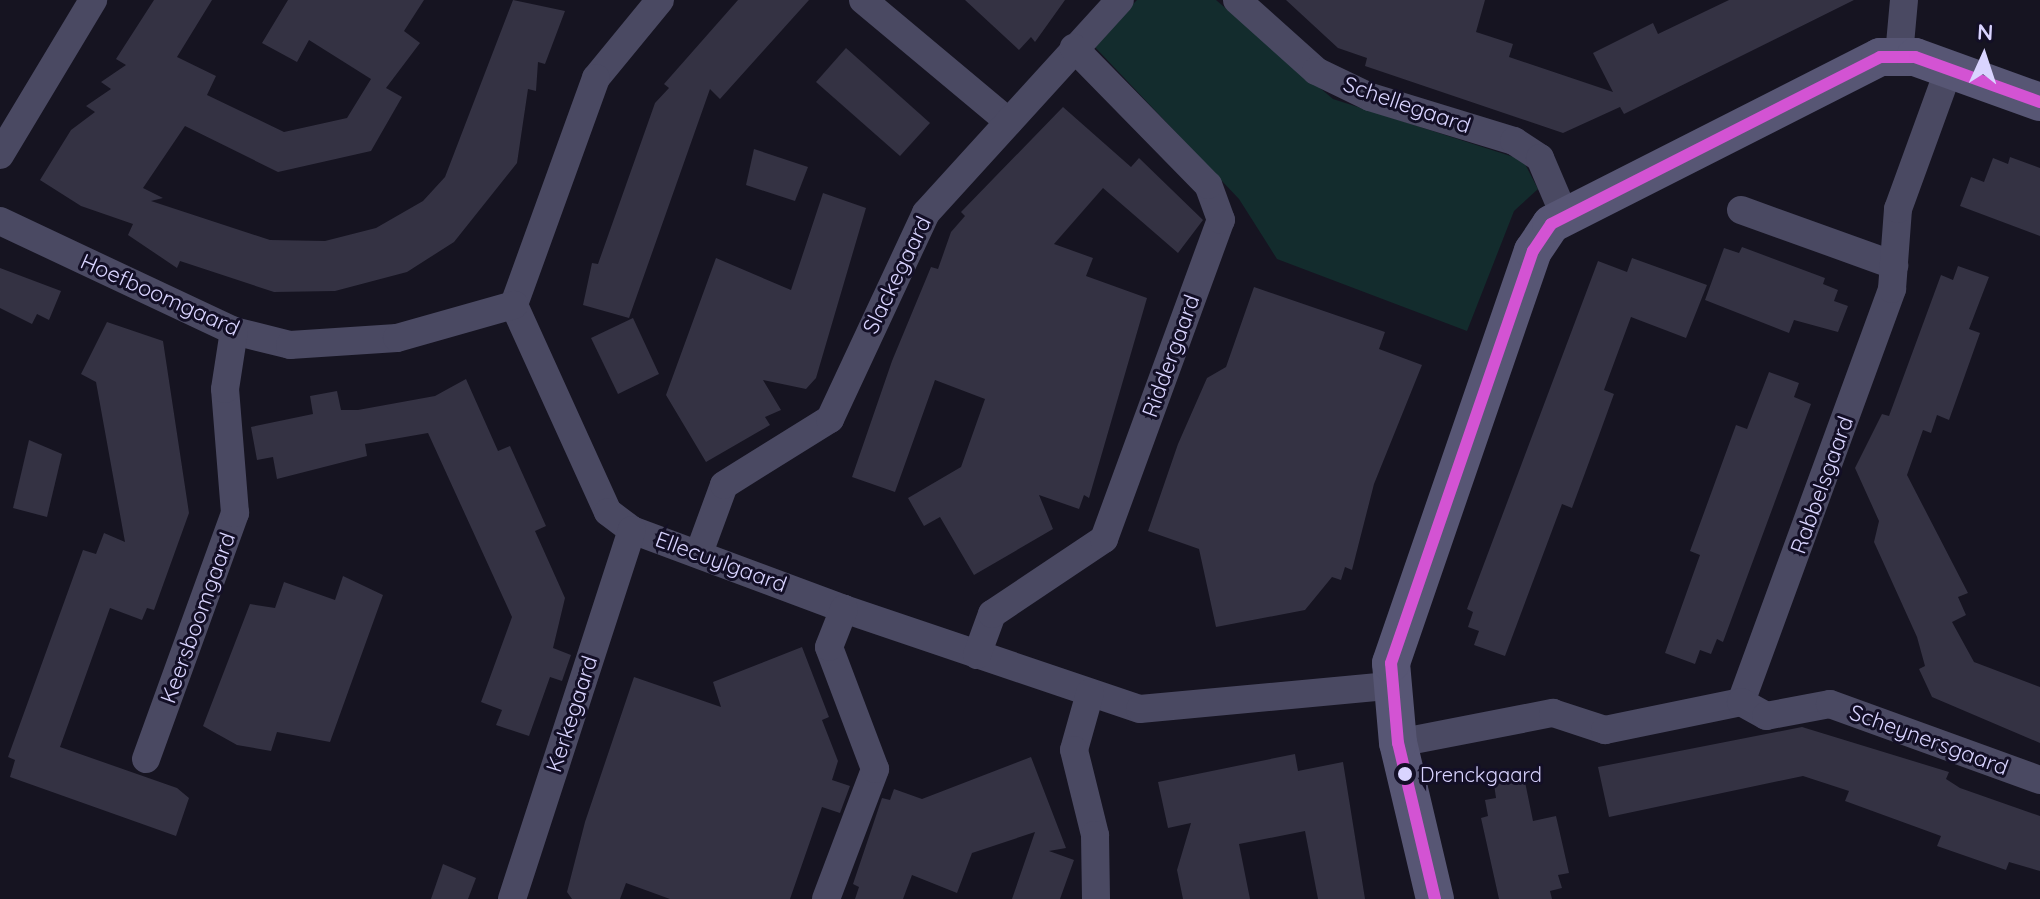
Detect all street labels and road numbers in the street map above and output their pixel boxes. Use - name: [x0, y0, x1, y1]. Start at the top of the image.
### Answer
- street label: Schellegaard: [1340, 71, 1474, 139]
- street label: Slackegaard: [857, 212, 937, 338]
- street label: Hoefboomgaard: [76, 248, 244, 342]
- street label: Riddergaard: [1137, 291, 1205, 421]
- street label: Rabbelsgaard: [1785, 413, 1859, 557]
- street label: Ellecuylgaard: [652, 526, 790, 598]
- street label: Keersboomgaard: [155, 529, 241, 707]
- street label: Kerkegaard: [541, 653, 603, 775]
- street label: Scheynersgaard: [1846, 699, 2012, 781]

